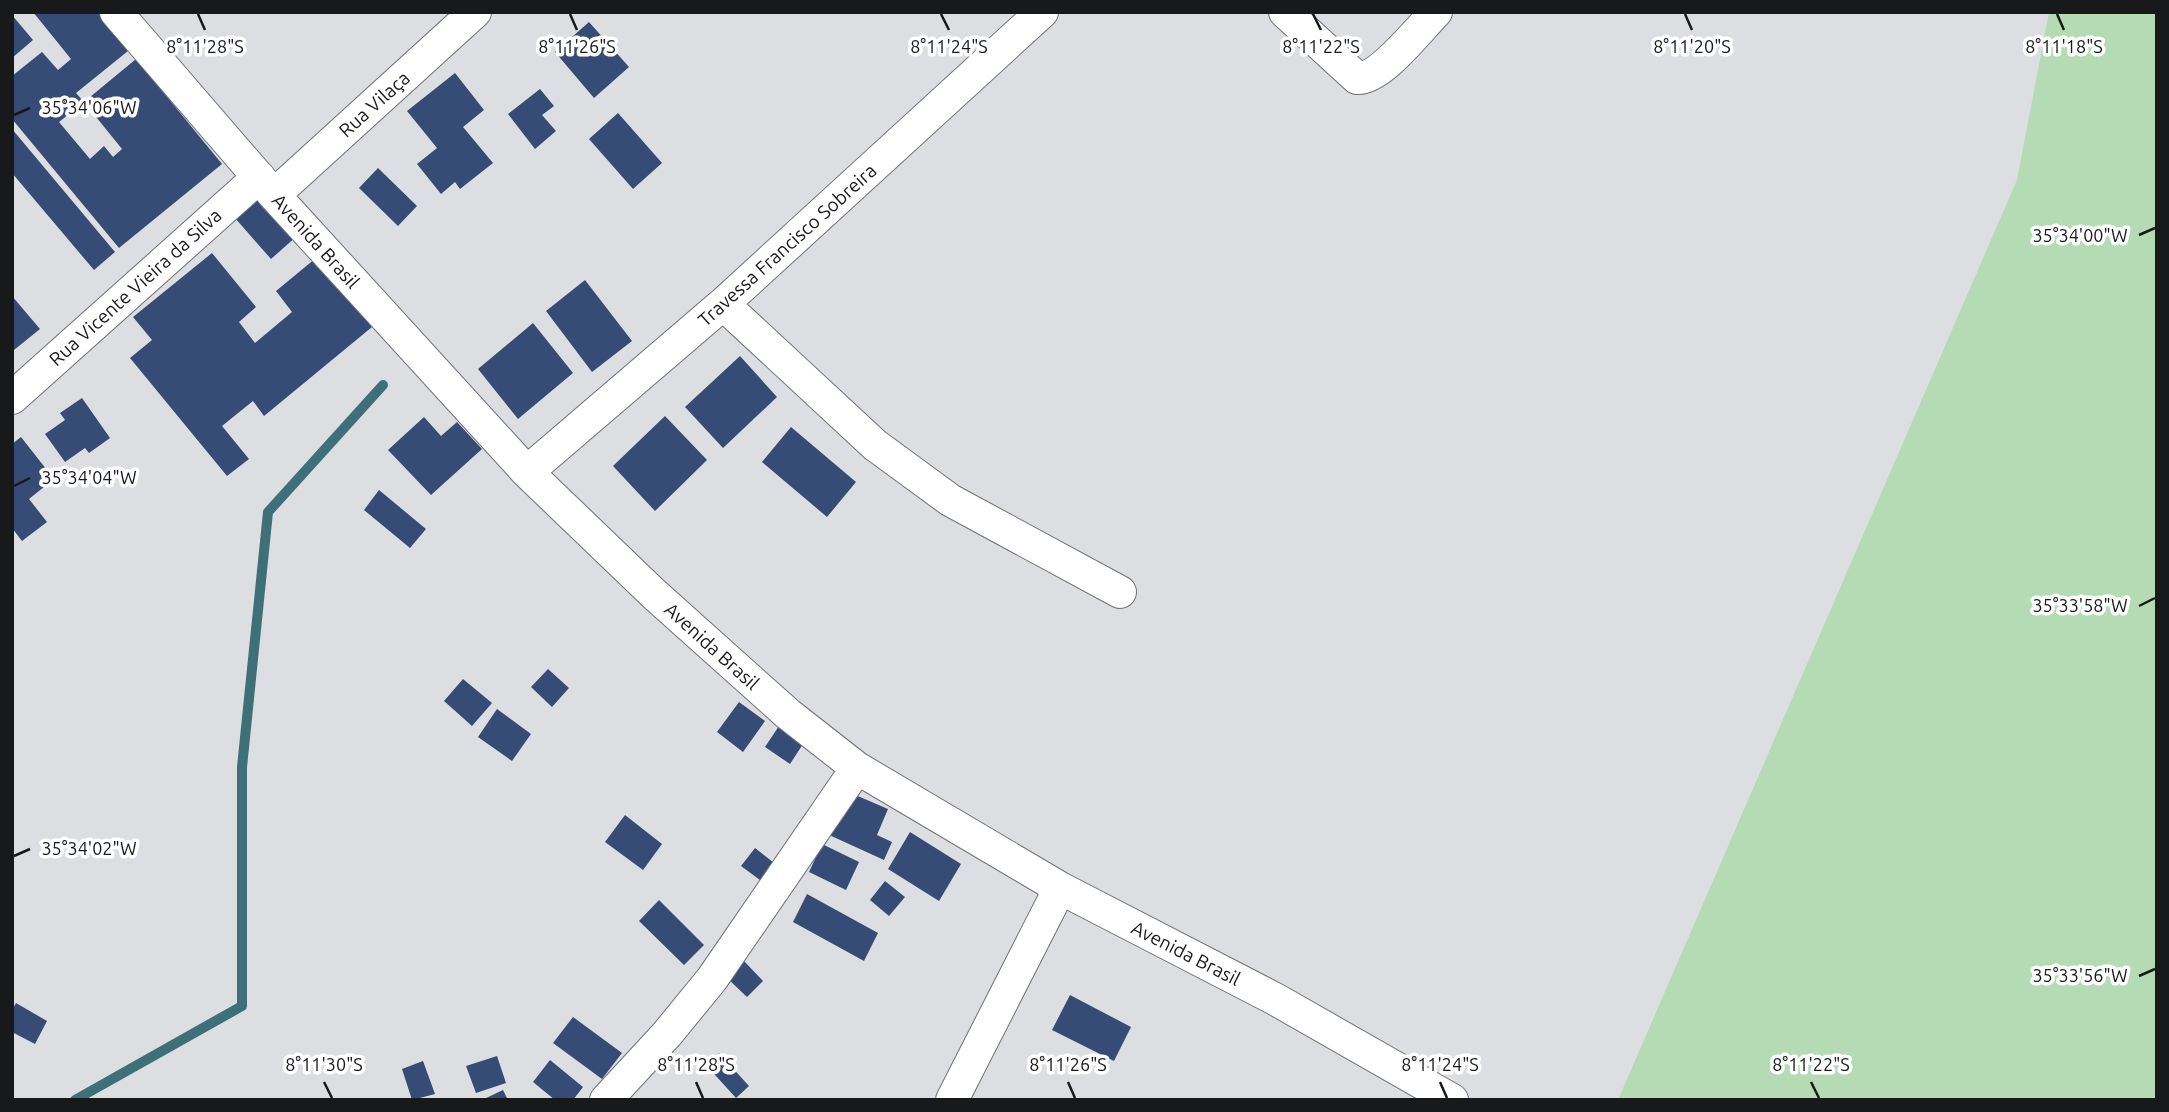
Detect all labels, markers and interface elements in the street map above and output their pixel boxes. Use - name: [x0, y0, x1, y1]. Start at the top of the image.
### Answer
- text: 8°11'28"S: [166, 36, 244, 56]
- text: 8°11'26"S: [538, 36, 616, 56]
- text: 8°11'24"S: [910, 36, 988, 56]
- text: 8°11'22"S: [1282, 36, 1360, 56]
- text: 8°11'20"S: [1653, 36, 1731, 56]
- text: 8°11'18"S: [2025, 36, 2103, 56]
- street label: Rua Vilaça: [334, 67, 414, 141]
- text: 35°34'06"W: [41, 97, 137, 117]
- street label: Travessa Francisco Sobreira: [693, 159, 881, 331]
- street label: Avenida Brasil: [268, 189, 364, 293]
- street label: Rua Vicente Vieira da Silva: [44, 204, 226, 370]
- text: 35°34'00"W: [2032, 225, 2128, 245]
- text: 35°34'04"W: [41, 467, 137, 487]
- text: 35°33'58"W: [2032, 595, 2128, 615]
- street label: Avenida Brasil: [660, 598, 764, 694]
- text: 35°34'02"W: [41, 838, 137, 858]
- street label: Avenida Brasil: [1128, 916, 1244, 990]
- text: 35°33'56"W: [2032, 965, 2128, 985]
- text: 8°11'30"S: [285, 1054, 363, 1074]
- text: 8°11'28"S: [657, 1054, 735, 1074]
- text: 8°11'26"S: [1029, 1054, 1107, 1074]
- text: 8°11'24"S: [1401, 1054, 1479, 1074]
- text: 8°11'22"S: [1772, 1054, 1850, 1074]

